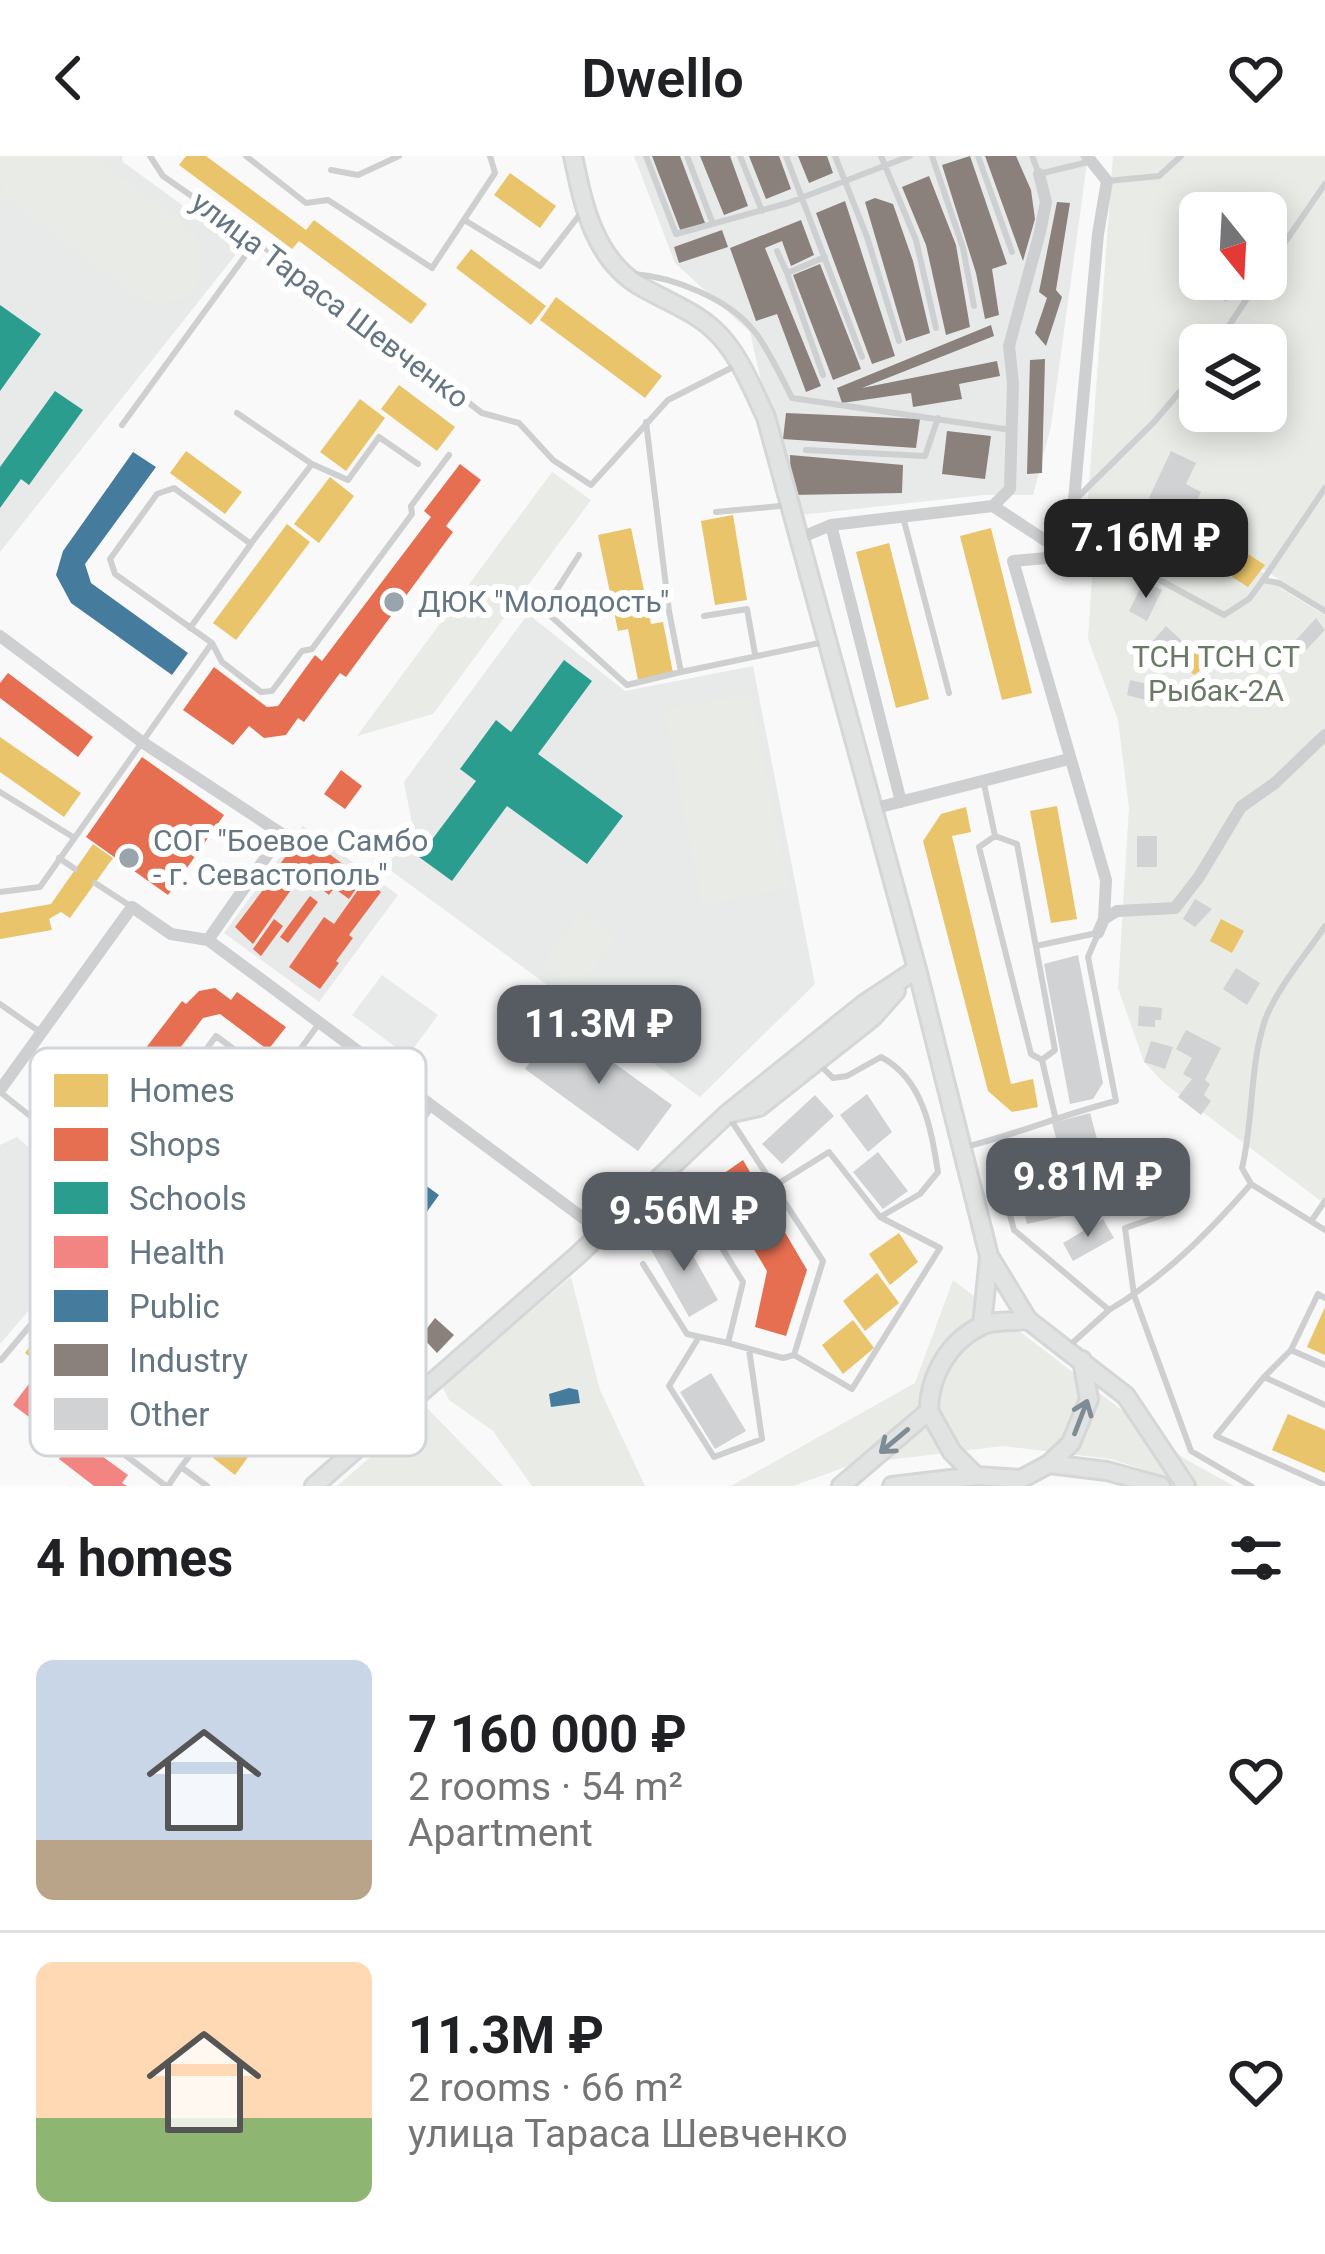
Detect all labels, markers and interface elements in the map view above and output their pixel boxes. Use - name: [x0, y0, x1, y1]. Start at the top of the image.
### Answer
- icon: back: [36, 45, 102, 111]
- icon: heart: [1223, 45, 1289, 111]
- text: Dwello: [581, 47, 744, 110]
- street label: улица Тараса Шевченко: [185, 184, 476, 415]
- north arrow: [1179, 192, 1287, 300]
- map controls: [1179, 192, 1287, 432]
- button: layers: [1179, 324, 1287, 432]
- pin: 7.16M ₽: [1035, 499, 1257, 601]
- text: 7.16M ₽: [1071, 515, 1221, 561]
- place label: ДЮК "Молодость": [418, 584, 669, 619]
- marker: ДЮК "Молодость": [381, 589, 407, 615]
- park label: ТСН ТСН СТ Рыбак-2А: [1132, 639, 1300, 708]
- place label: СОГ "Боевое Самбо - г. Севастополь": [153, 823, 428, 892]
- marker: СОГ "Боевое Самбо - г. Севастополь": [116, 845, 142, 871]
- pin: 11.3M ₽: [488, 985, 710, 1087]
- text: 11.3M ₽: [524, 1001, 674, 1047]
- legend: [30, 1048, 426, 1456]
- text: Homes: [129, 1071, 235, 1110]
- text: Shops: [129, 1125, 221, 1164]
- pin: 9.81M ₽: [977, 1138, 1199, 1240]
- text: 9.81M ₽: [1013, 1154, 1163, 1200]
- pin: 9.56M ₽: [573, 1172, 795, 1274]
- text: Schools: [129, 1179, 247, 1218]
- text: 9.56M ₽: [609, 1188, 759, 1234]
- text: Health: [129, 1233, 225, 1272]
- text: Public: [129, 1287, 220, 1326]
- text: Industry: [129, 1341, 248, 1380]
- text: Other: [129, 1395, 209, 1434]
- one-way arrow: [1072, 1399, 1093, 1436]
- one-way arrow: [879, 1427, 910, 1455]
- icon: filters: [1223, 1525, 1289, 1591]
- text: 4 homes: [36, 1529, 233, 1588]
- text: 7 160 000 ₽: [408, 1705, 687, 1764]
- icon: home: [132, 1708, 276, 1852]
- icon: heart: [1223, 1747, 1289, 1813]
- text: 2 rooms · 54 m²: [408, 1764, 683, 1810]
- text: Apartment: [408, 1810, 593, 1856]
- text: 11.3M ₽: [408, 2006, 604, 2065]
- icon: home: [132, 2010, 276, 2154]
- icon: heart: [1223, 2049, 1289, 2115]
- text: 2 rooms · 66 m²: [408, 2065, 683, 2111]
- text: улица Тараса Шевченко: [408, 2111, 848, 2157]

